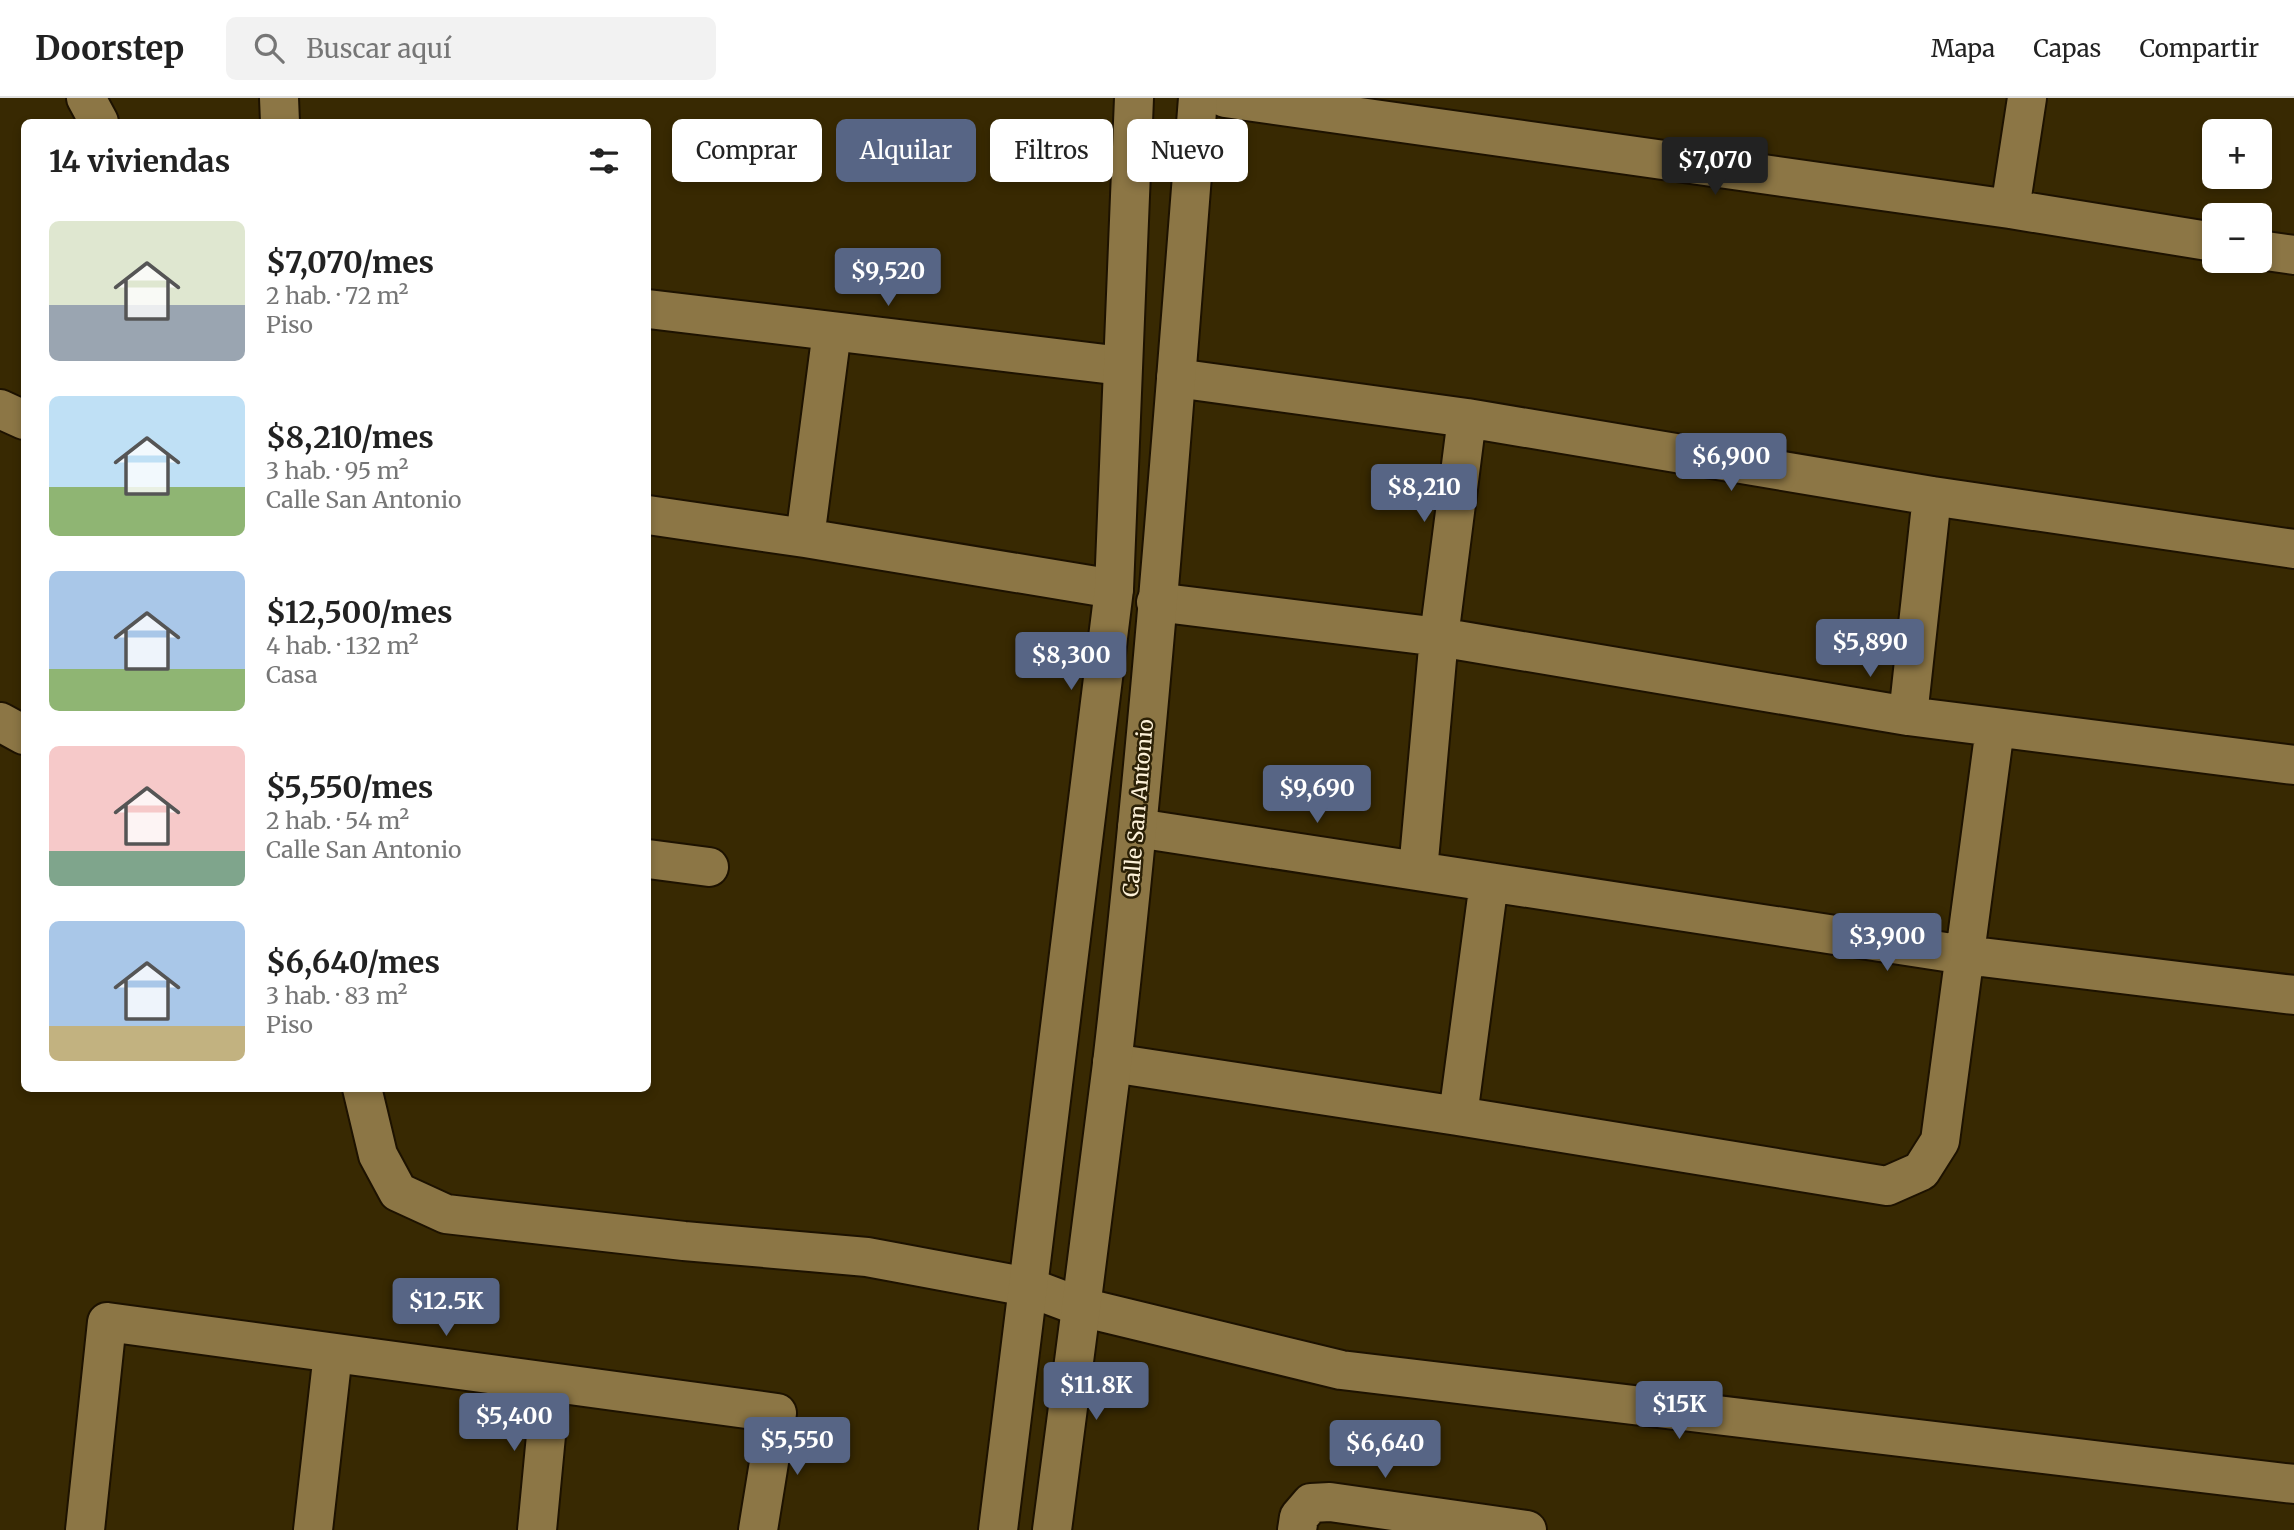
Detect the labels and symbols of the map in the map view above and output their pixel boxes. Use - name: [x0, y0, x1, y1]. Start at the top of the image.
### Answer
- pin: $7,070: [1658, 138, 1772, 197]
- pin: $9,520: [831, 248, 945, 308]
- pin: $6,900: [1674, 434, 1788, 493]
- pin: $8,210: [1367, 464, 1481, 524]
- pin: $5,890: [1813, 620, 1927, 679]
- pin: $8,300: [1014, 632, 1128, 692]
- street label: Calle San Antonio: [1117, 718, 1159, 898]
- pin: $9,690: [1260, 766, 1374, 825]
- pin: $3,900: [1830, 914, 1944, 973]
- pin: $12.5K: [389, 1278, 503, 1338]
- pin: $11.8K: [1039, 1362, 1153, 1422]
- pin: $15K: [1638, 1382, 1720, 1441]
- pin: $5,400: [457, 1394, 571, 1453]
- pin: $5,550: [740, 1418, 854, 1477]
- pin: $6,640: [1328, 1420, 1442, 1480]

